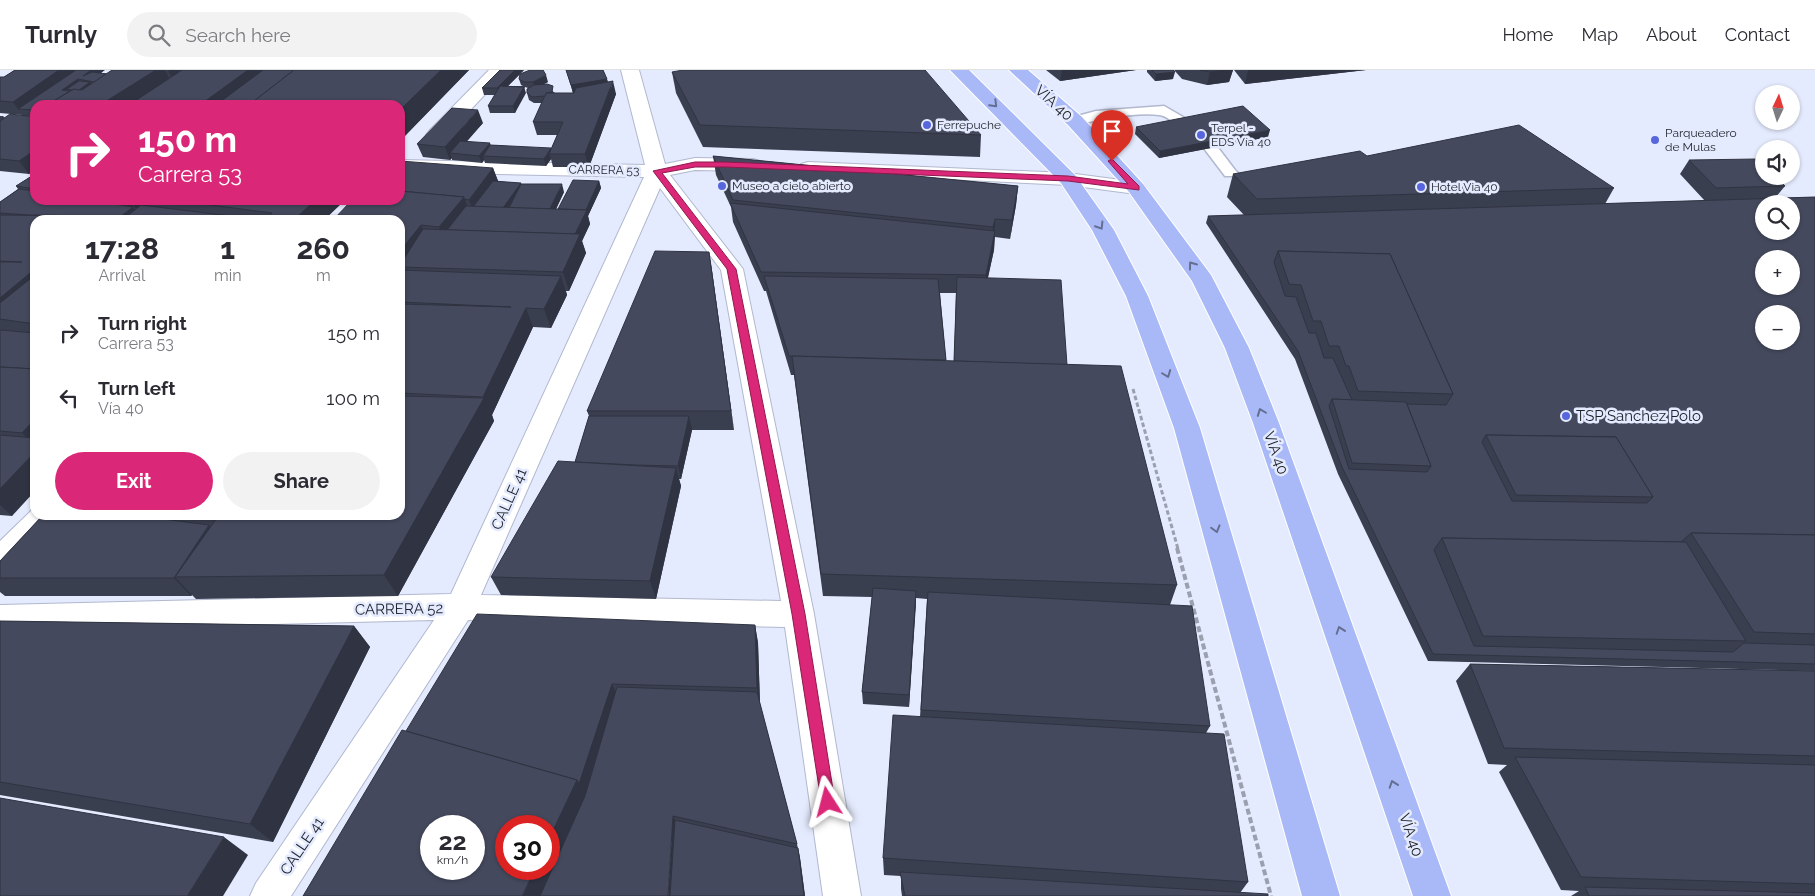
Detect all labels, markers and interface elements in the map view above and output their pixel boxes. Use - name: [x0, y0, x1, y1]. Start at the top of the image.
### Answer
- search box: [127, 12, 477, 57]
- text: Turnly: [25, 20, 97, 49]
- icon: search: [145, 21, 173, 49]
- text: Search here: [185, 24, 291, 46]
- text: Home: [1502, 24, 1553, 45]
- text: Map: [1581, 24, 1618, 45]
- text: About: [1646, 24, 1697, 45]
- text: Contact: [1725, 24, 1790, 45]
- street label: VÍA 40: [1031, 81, 1077, 125]
- north arrow: [1755, 85, 1800, 130]
- map controls: [1755, 85, 1800, 350]
- one-way arrow: [988, 99, 997, 108]
- pin: [1091, 110, 1133, 161]
- icon: arrive: [1098, 117, 1126, 145]
- place label: Ferrepuche: [937, 118, 1001, 132]
- text: 150 m: [138, 119, 237, 160]
- marker: Ferrepuche: [921, 119, 933, 131]
- icon: right: [55, 120, 120, 185]
- place label: Terpel - EDS Vía 40: [1211, 121, 1271, 149]
- place label: Parqueadero de Mulas: [1665, 126, 1737, 154]
- marker: Terpel - EDS Vía 40: [1195, 129, 1207, 141]
- marker: Parqueadero de Mulas: [1649, 134, 1661, 146]
- button: sound: [1755, 140, 1800, 185]
- text: Carrera 53: [138, 161, 242, 187]
- street label: CARRERA 53: [569, 162, 639, 178]
- place label: Museo a cielo abierto: [732, 179, 851, 193]
- marker: Museo a cielo abierto: [716, 180, 728, 192]
- place label: Hotel Via 40: [1431, 180, 1498, 194]
- marker: Hotel Via 40: [1415, 181, 1427, 193]
- button: search: [1755, 195, 1800, 240]
- one-way arrow: [1094, 221, 1103, 230]
- text: 17:28: [85, 231, 159, 266]
- text: 1: [220, 231, 235, 266]
- text: 260: [296, 231, 350, 266]
- button: +: [1755, 250, 1800, 295]
- one-way arrow: [1189, 261, 1198, 271]
- text: Arrival: [99, 266, 145, 285]
- text: min: [214, 266, 242, 285]
- text: m: [316, 266, 331, 285]
- button: −: [1755, 305, 1800, 350]
- text: Turn right: [98, 312, 187, 334]
- icon: right: [55, 319, 83, 347]
- text: 150 m: [328, 322, 380, 344]
- text: Carrera 53: [98, 334, 174, 353]
- one-way arrow: [1161, 369, 1171, 378]
- text: Turn left: [98, 377, 175, 399]
- icon: left: [55, 384, 83, 412]
- text: 100 m: [326, 387, 380, 409]
- text: Vía 40: [98, 399, 144, 418]
- place label: TSP Sanchez Polo: [1576, 407, 1701, 425]
- one-way arrow: [1257, 408, 1267, 416]
- marker: TSP Sanchez Polo: [1560, 410, 1572, 422]
- street label: VÍA 40: [1260, 429, 1292, 477]
- button: Exit: [55, 452, 213, 510]
- button: Share: [223, 452, 380, 510]
- street label: CALLE 41: [487, 465, 531, 533]
- one-way arrow: [1211, 524, 1221, 532]
- street label: CARRERA 52: [355, 599, 443, 619]
- one-way arrow: [1336, 626, 1346, 635]
- position arrow: [801, 775, 853, 827]
- one-way arrow: [1389, 780, 1399, 789]
- street label: VÍA 40: [1395, 811, 1427, 859]
- street label: CALLE 41: [276, 813, 328, 878]
- speed limit sign: 30: [495, 815, 560, 880]
- text: 22: [438, 826, 467, 856]
- text: km/h: [437, 853, 468, 867]

